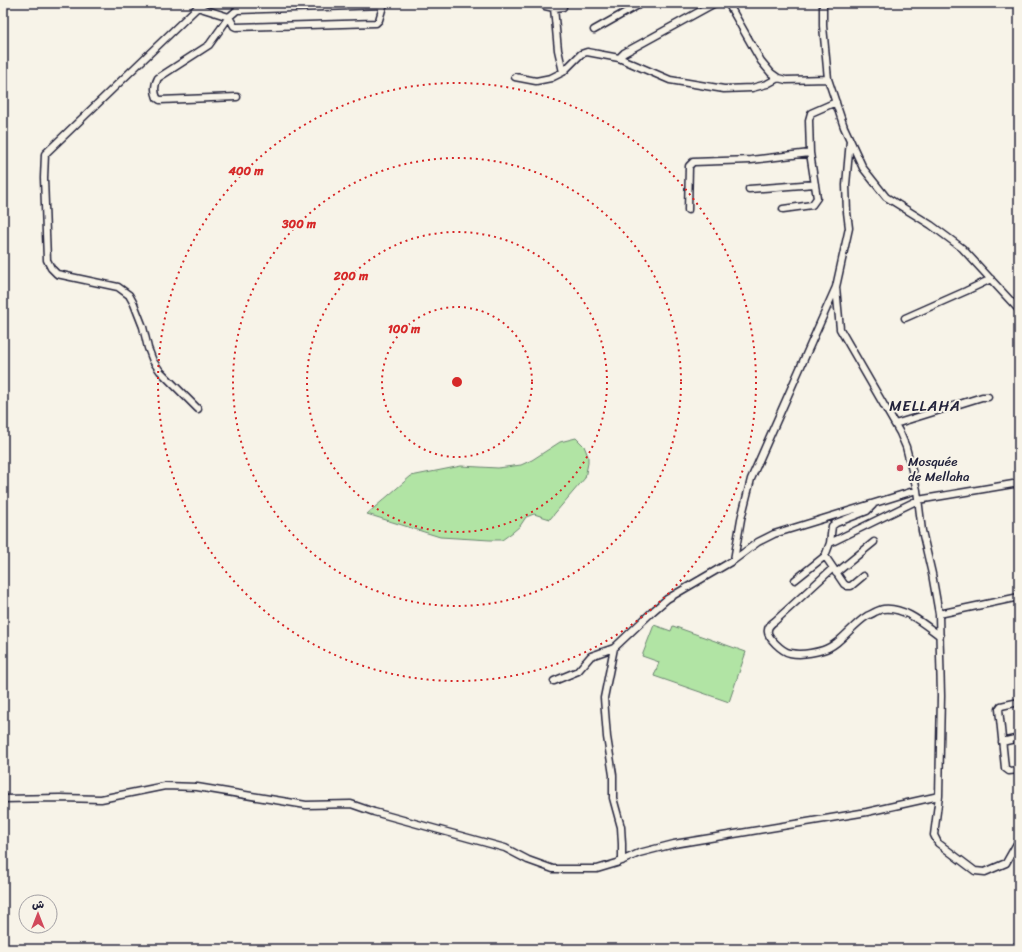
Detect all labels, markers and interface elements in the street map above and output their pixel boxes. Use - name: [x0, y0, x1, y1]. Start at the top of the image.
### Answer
- text: 400 m: [227, 160, 264, 182]
- text: 300 m: [281, 213, 317, 235]
- text: 200 m: [333, 265, 369, 287]
- text: 100 m: [388, 318, 421, 340]
- centre of rings: [450, 375, 464, 389]
- district label: MELLAHA: [889, 393, 961, 419]
- place label: Mosquée de Mellaha: [908, 450, 970, 488]
- marker: Mosquée de Mellaha: [895, 463, 905, 473]
- north arrow: [18, 894, 58, 934]
- text: ش: [32, 895, 44, 914]

